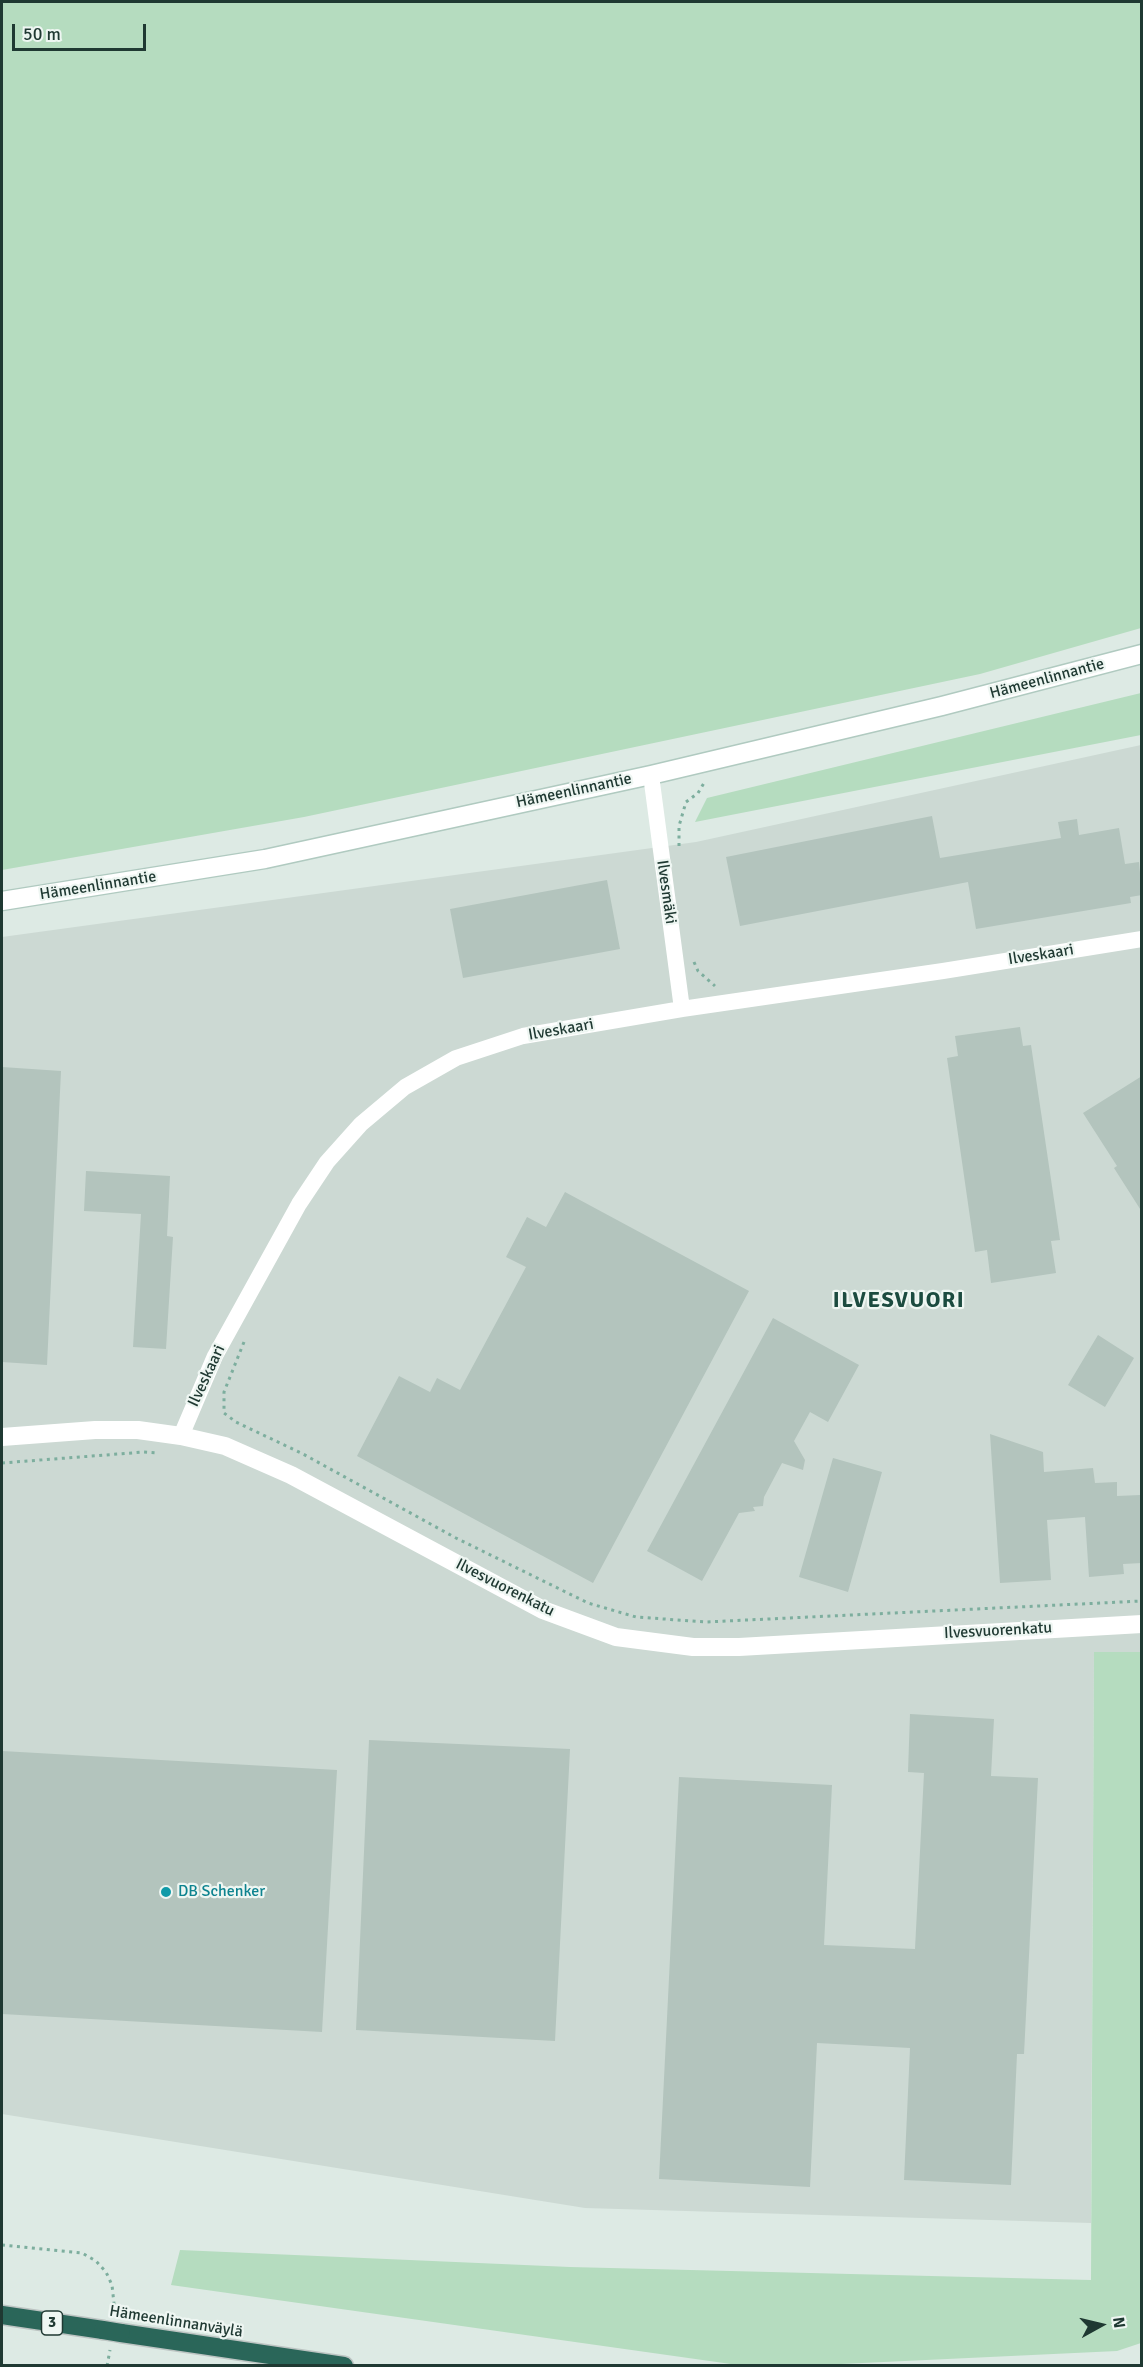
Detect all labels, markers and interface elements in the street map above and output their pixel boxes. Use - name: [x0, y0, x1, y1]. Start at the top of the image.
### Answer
- scale bar: [15, 12, 148, 50]
- text: 50 m: [23, 23, 61, 45]
- street label: Hämeenlinnantie: [988, 654, 1106, 704]
- street label: Hämeenlinnantie: [514, 769, 634, 813]
- street label: Ilvesmäki: [652, 859, 680, 925]
- street label: Hämeenlinnantie: [38, 867, 158, 905]
- street label: Ilveskaari: [1007, 940, 1075, 970]
- street label: Ilveskaari: [527, 1015, 595, 1045]
- district label: ILVESVUORI: [833, 1288, 965, 1314]
- street label: Ilveskaari: [184, 1342, 230, 1410]
- street label: Ilvesvuorenkatu: [452, 1555, 558, 1621]
- street label: Ilvesvuorenkatu: [943, 1619, 1053, 1643]
- place label: DB Schenker: [178, 1882, 265, 1902]
- marker: DB Schenker: [159, 1885, 173, 1899]
- north arrow: [1071, 2295, 1131, 2355]
- street label: Hämeenlinnanväylä: [108, 2302, 244, 2342]
- road number: 3: [42, 2311, 62, 2335]
- text: N: [1108, 2316, 1130, 2329]

